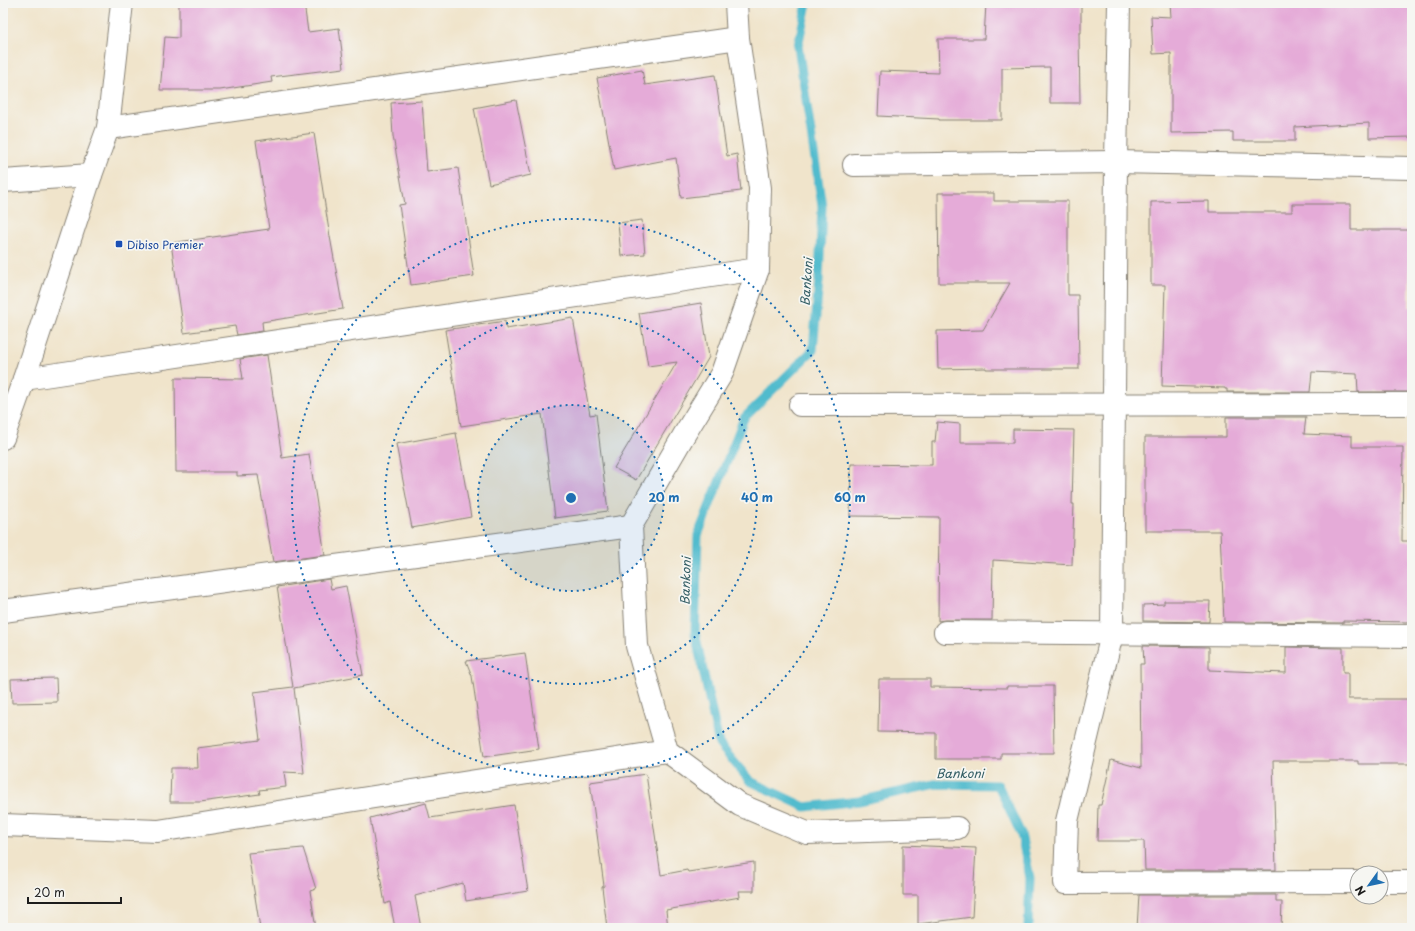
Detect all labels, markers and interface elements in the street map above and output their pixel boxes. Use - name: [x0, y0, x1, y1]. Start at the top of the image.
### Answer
- place label: Dibiso Premier: [127, 236, 203, 253]
- marker: Dibiso Premier: [114, 239, 124, 249]
- water label: Bankoni: [795, 256, 817, 307]
- text: 20 m: [648, 488, 680, 506]
- text: 40 m: [741, 488, 773, 506]
- text: 60 m: [834, 488, 866, 506]
- centre of rings: [564, 491, 578, 505]
- water label: Bankoni: [675, 555, 695, 605]
- water label: Bankoni: [936, 764, 986, 782]
- north arrow: [1349, 865, 1389, 905]
- scale bar: [28, 879, 121, 905]
- text: N: [1351, 882, 1370, 899]
- text: 20 m: [34, 883, 65, 901]

